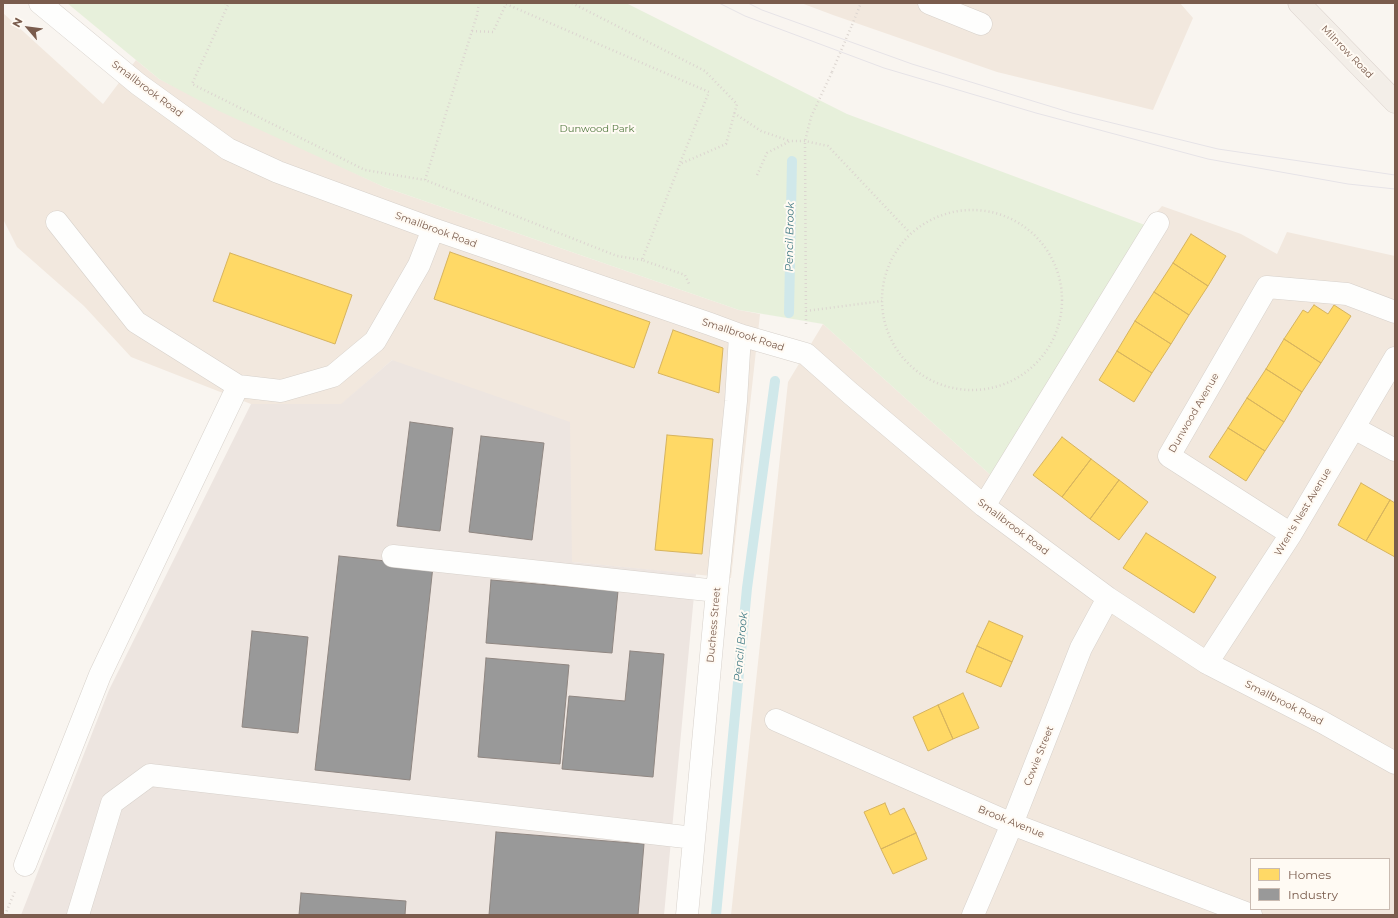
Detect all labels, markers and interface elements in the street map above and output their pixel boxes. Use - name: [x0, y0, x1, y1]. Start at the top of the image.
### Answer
- north arrow: [8, 8, 48, 48]
- text: N: [9, 15, 26, 30]
- street label: Milnrow Road: [1319, 23, 1375, 81]
- street label: Smallbrook Road: [109, 58, 185, 120]
- park label: Dunwood Park: [559, 123, 635, 135]
- water label: Pencil Brook: [783, 202, 797, 272]
- street label: Smallbrook Road: [394, 210, 478, 250]
- street label: Smallbrook Road: [700, 316, 786, 354]
- street label: Dunwood Avenue: [1166, 371, 1222, 455]
- street label: Wren's Nest Avenue: [1272, 466, 1334, 558]
- street label: Smallbrook Road: [975, 496, 1051, 558]
- street label: Duchess Street: [705, 587, 723, 663]
- water label: Pencil Brook: [731, 612, 751, 682]
- street label: Smallbrook Road: [1243, 678, 1325, 728]
- street label: Cowie Street: [1022, 724, 1056, 788]
- street label: Brook Avenue: [976, 803, 1046, 841]
- legend: [1250, 858, 1390, 910]
- text: Homes: [1288, 867, 1331, 882]
- text: Industry: [1288, 887, 1338, 902]

